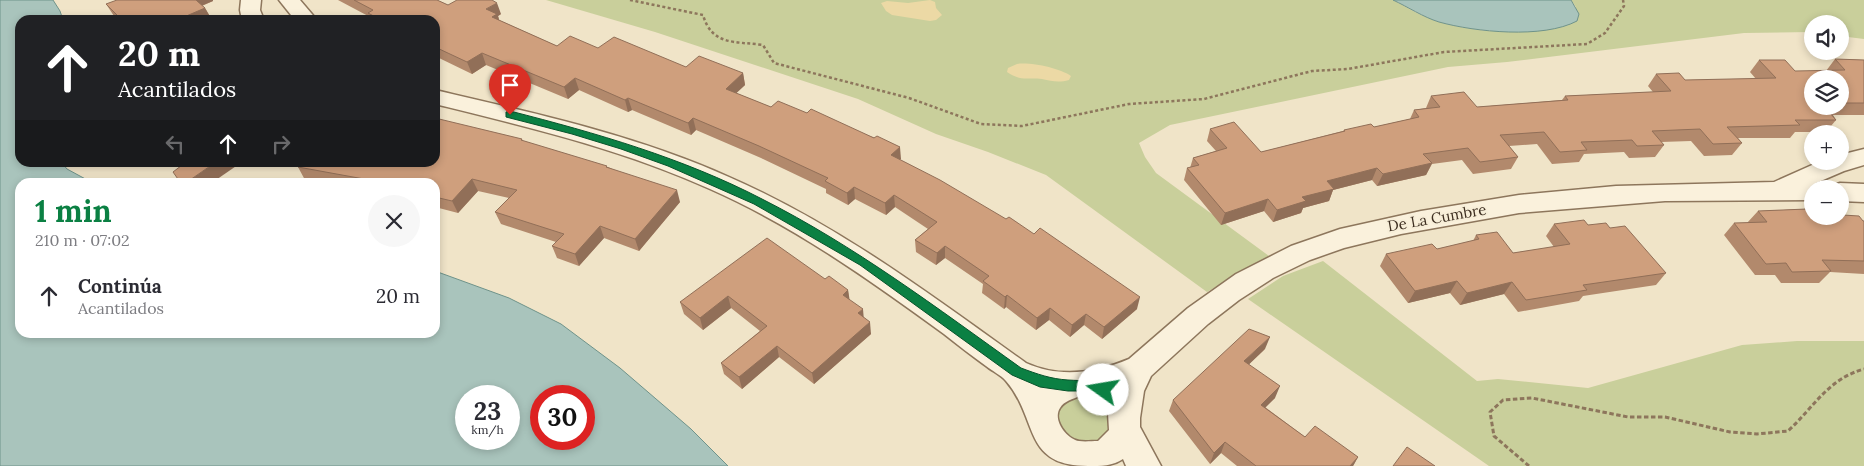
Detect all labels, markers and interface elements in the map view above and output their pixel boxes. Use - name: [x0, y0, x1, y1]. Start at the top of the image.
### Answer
- map controls: [1804, 15, 1849, 225]
- button: sound: [1804, 15, 1849, 60]
- text: 20 m: [118, 31, 200, 76]
- icon: ahead: [35, 35, 100, 100]
- pin: [489, 64, 531, 115]
- button: layers: [1804, 70, 1849, 115]
- icon: arrive: [496, 71, 524, 99]
- text: Acantilados: [118, 75, 236, 103]
- button: +: [1804, 125, 1849, 170]
- icon: left: [161, 130, 189, 158]
- icon: ahead: [214, 130, 242, 158]
- icon: right: [267, 130, 295, 158]
- button: −: [1804, 180, 1849, 225]
- text: 1 min: [35, 192, 112, 230]
- button: close: [368, 195, 420, 247]
- street label: De La Cumbre: [1386, 199, 1488, 236]
- text: 210 m · 07:02: [35, 230, 130, 250]
- text: Continúa: [78, 274, 162, 298]
- icon: ahead: [35, 282, 63, 310]
- text: 20 m: [376, 284, 420, 308]
- text: Acantilados: [78, 298, 164, 318]
- position arrow: [1076, 363, 1128, 415]
- speed limit sign: 30: [530, 385, 595, 450]
- text: 23: [474, 395, 501, 427]
- text: km/h: [471, 422, 504, 437]

